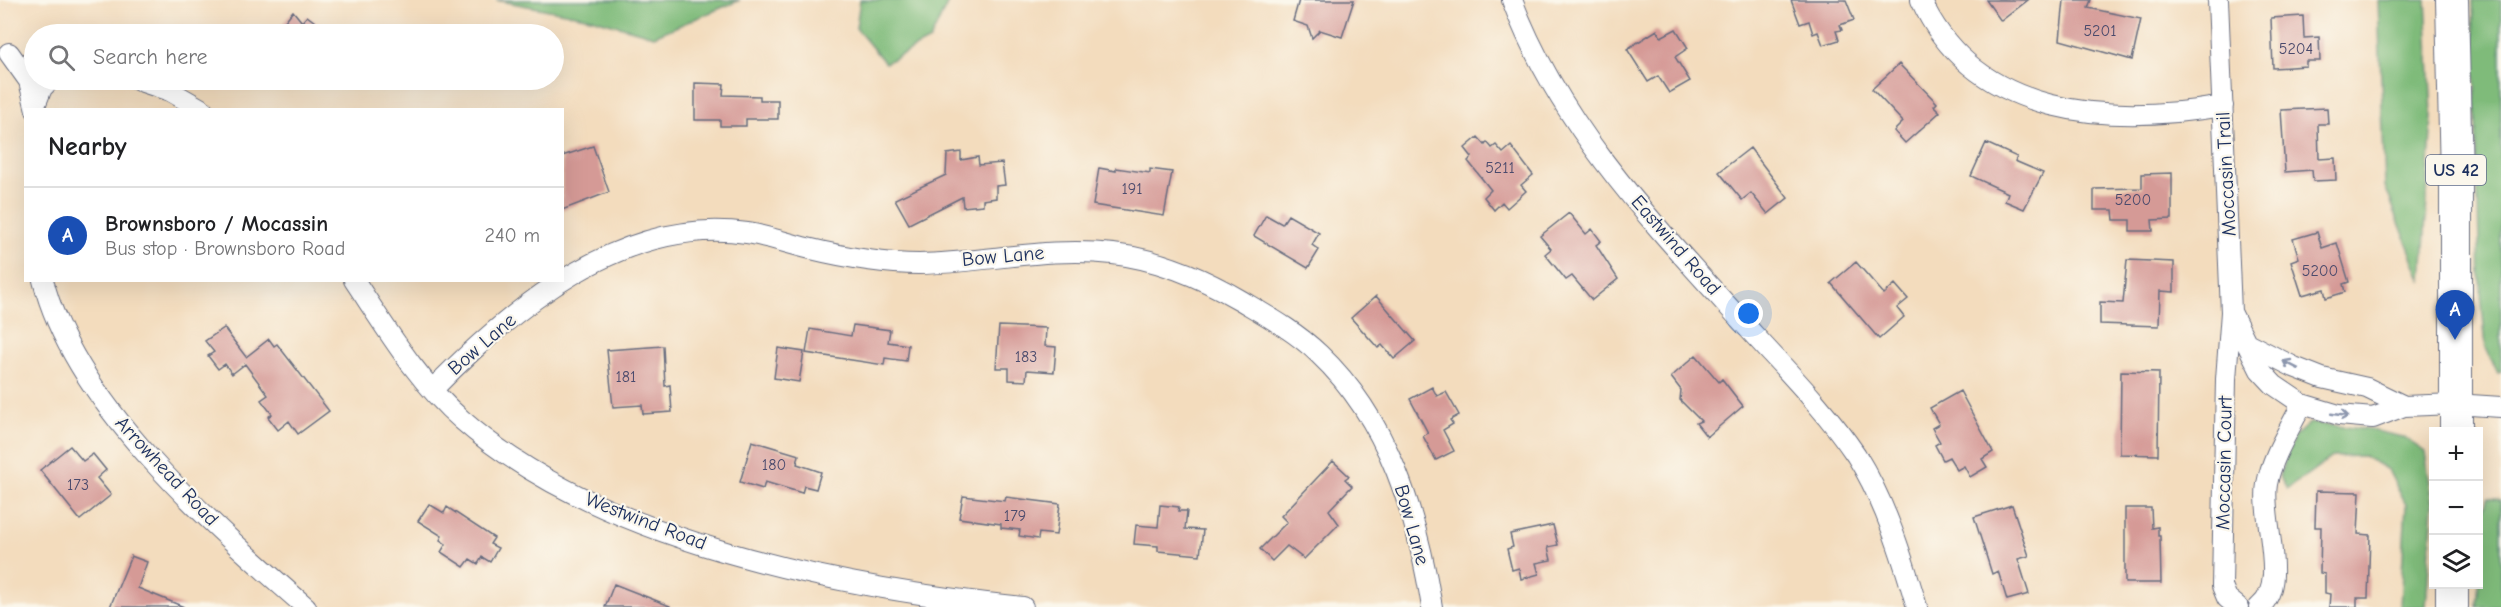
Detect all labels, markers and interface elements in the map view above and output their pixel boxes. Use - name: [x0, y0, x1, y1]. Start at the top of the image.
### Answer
- house number: 5201: [2083, 22, 2117, 40]
- search box: [24, 24, 564, 90]
- house number: 5204: [2279, 40, 2313, 58]
- icon: search: [45, 41, 78, 74]
- text: Search here: [93, 44, 208, 70]
- street label: Moccasin Trail: [2211, 111, 2241, 237]
- text: Nearby: [48, 132, 127, 162]
- road number: US 42: [2426, 155, 2486, 185]
- house number: 5211: [1485, 159, 1515, 177]
- house number: 191: [1121, 180, 1143, 198]
- street label: Eastwind Road: [1626, 190, 1726, 300]
- house number: 5200: [2115, 191, 2151, 209]
- text: Brownsboro / Mocassin: [105, 211, 328, 237]
- text: A: [62, 224, 73, 247]
- text: 240 m: [485, 224, 540, 247]
- text: Bus stop · Brownsboro Road: [105, 237, 345, 260]
- street label: Bow Lane: [961, 241, 1045, 271]
- house number: 5200: [2302, 262, 2338, 280]
- pin: A: [2436, 290, 2474, 340]
- your location: [1734, 299, 1763, 328]
- street label: Bow Lane: [443, 308, 521, 380]
- house number: 183: [1015, 348, 1037, 366]
- one-way arrow: [2282, 358, 2300, 370]
- house number: 181: [616, 368, 636, 386]
- street label: Moccasin Court: [2211, 394, 2237, 530]
- one-way arrow: [2329, 409, 2349, 420]
- street label: Arrowhead Road: [110, 412, 224, 530]
- map controls: [2429, 427, 2483, 589]
- button: +: [2429, 427, 2483, 481]
- house number: 180: [762, 456, 786, 474]
- house number: 173: [67, 476, 89, 494]
- button: −: [2429, 481, 2483, 535]
- street label: Bow Lane: [1390, 482, 1434, 568]
- street label: Westwind Road: [582, 487, 710, 555]
- house number: 179: [1004, 507, 1026, 525]
- button: layers: [2429, 535, 2483, 589]

